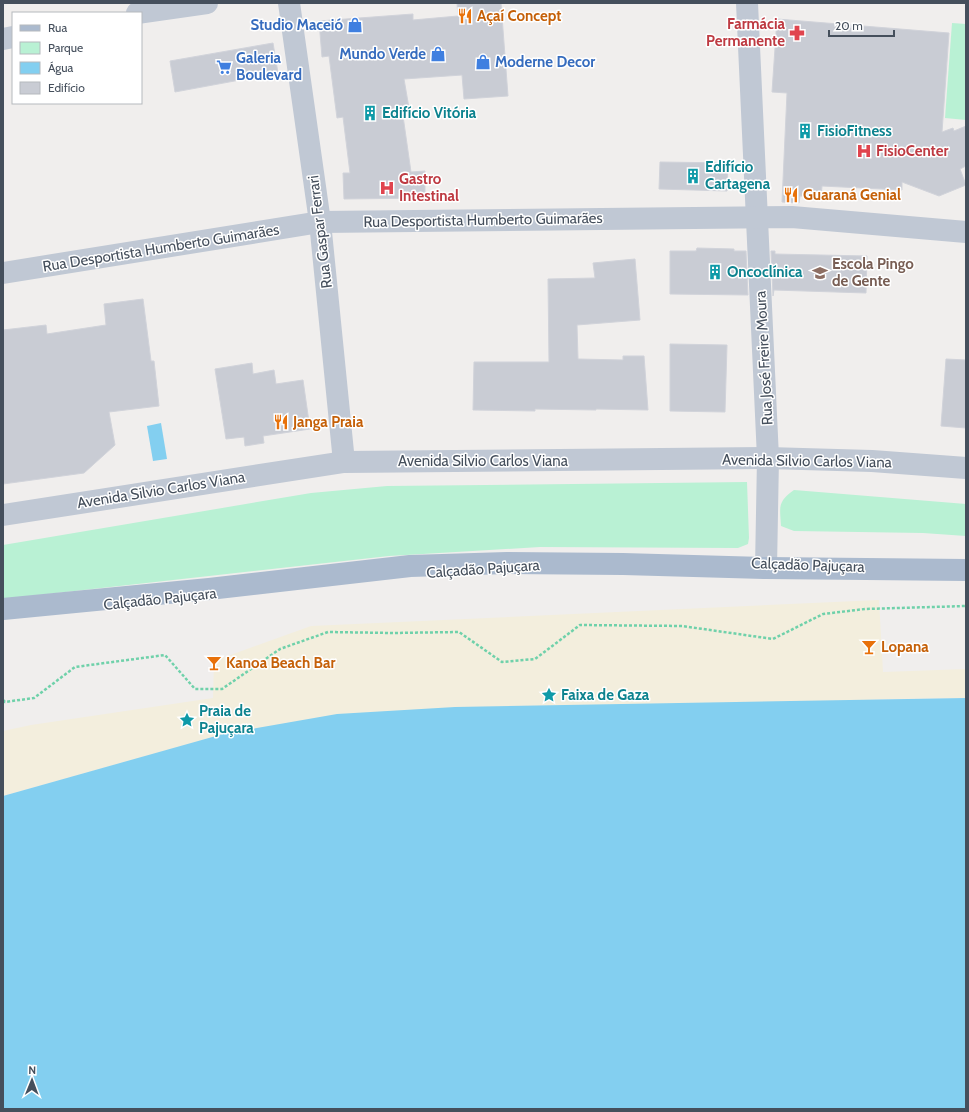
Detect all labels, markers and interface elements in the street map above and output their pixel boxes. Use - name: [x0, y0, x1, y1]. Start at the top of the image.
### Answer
- restaurant icon: Açaí Concept: [456, 7, 474, 25]
- place label: Açaí Concept: [477, 7, 561, 25]
- legend: [12, 12, 142, 104]
- scale bar: [829, 12, 894, 38]
- place label: Farmácia Permanente: [706, 15, 786, 50]
- place label: Studio Maceió: [250, 16, 343, 34]
- shop icon: Studio Maceió: [346, 16, 364, 34]
- text: 20 m: [835, 18, 863, 33]
- text: Rua: [48, 20, 67, 35]
- pharmacy icon: Farmácia Permanente: [788, 24, 806, 42]
- text: Parque: [48, 40, 83, 55]
- place label: Mundo Verde: [339, 45, 426, 63]
- shop icon: Mundo Verde: [429, 45, 447, 63]
- place label: Galeria Boulevard: [236, 49, 302, 84]
- shop icon: Moderne Decor: [474, 53, 492, 71]
- place label: Moderne Decor: [495, 53, 595, 71]
- supermarket icon: Galeria Boulevard: [215, 58, 233, 76]
- text: Água: [48, 60, 74, 75]
- text: Edifício: [48, 80, 85, 95]
- building icon: Edifício Vitória: [361, 104, 379, 122]
- place label: Edifício Vitória: [382, 104, 477, 122]
- building icon: FisioFitness: [796, 122, 814, 140]
- place label: FisioFitness: [817, 122, 892, 140]
- hospital icon: FisioCenter: [855, 142, 873, 160]
- place label: FisioCenter: [876, 142, 948, 160]
- place label: Edifício Cartagena: [705, 158, 771, 193]
- building icon: Edifício Cartagena: [684, 167, 702, 185]
- place label: Gastro Intestinal: [399, 170, 459, 205]
- street label: Rua Gaspar Ferrari: [304, 174, 336, 290]
- hospital icon: Gastro Intestinal: [378, 179, 396, 197]
- restaurant icon: Guaraná Genial: [782, 186, 800, 204]
- place label: Guaraná Genial: [803, 186, 901, 204]
- street label: Rua Desportista Humberto Guimarães: [363, 209, 603, 231]
- street label: Rua Desportista Humberto Guimarães: [41, 220, 281, 276]
- place label: Escola Pingo de Gente: [832, 255, 914, 290]
- building icon: Oncoclínica: [706, 263, 724, 281]
- place label: Oncoclínica: [727, 263, 803, 281]
- school or university icon: Escola Pingo de Gente: [811, 264, 829, 282]
- street label: Rua José Freire Moura: [751, 290, 777, 426]
- restaurant icon: Janga Praia: [272, 413, 290, 431]
- place label: Janga Praia: [292, 413, 364, 431]
- street label: Avenida Silvio Carlos Viana: [722, 451, 893, 471]
- street label: Avenida Silvio Carlos Viana: [398, 452, 569, 470]
- street label: Avenida Silvio Carlos Viana: [76, 468, 247, 512]
- street label: Calçadão Pajuçara: [751, 554, 866, 576]
- street label: Calçadão Pajuçara: [426, 556, 541, 582]
- street label: Calçadão Pajuçara: [103, 584, 218, 614]
- bar icon: Lopana: [860, 638, 878, 656]
- place label: Lopana: [881, 638, 929, 656]
- bar icon: Kanoa Beach Bar: [205, 654, 223, 672]
- place label: Kanoa Beach Bar: [226, 654, 335, 672]
- place icon: Faixa de Gaza: [540, 686, 558, 704]
- place label: Faixa de Gaza: [561, 686, 650, 704]
- place label: Praia de Pajuçara: [199, 702, 254, 737]
- place icon: Praia de Pajuçara: [178, 711, 196, 729]
- north arrow: [12, 1060, 52, 1100]
- text: N: [28, 1063, 36, 1077]

